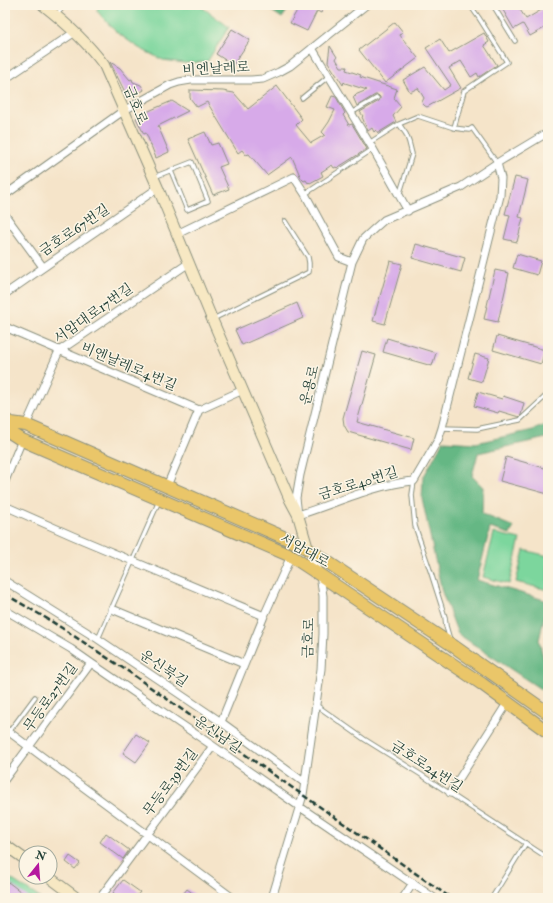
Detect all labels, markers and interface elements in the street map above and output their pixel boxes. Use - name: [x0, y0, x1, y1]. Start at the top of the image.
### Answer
- street label: 비엔날레로: [182, 58, 251, 79]
- street label: 금호로: [120, 83, 151, 128]
- street label: 금호로67번길: [36, 201, 113, 260]
- street label: 서암대로17번길: [50, 280, 136, 347]
- street label: 비엔날레로4번길: [78, 339, 179, 394]
- street label: 운용로: [296, 363, 323, 407]
- street label: 금호로40번길: [316, 463, 400, 504]
- street label: 서암대로: [277, 530, 333, 571]
- street label: 금호로: [299, 617, 318, 659]
- street label: 운신북길: [137, 646, 191, 691]
- street label: 무등로27번길: [20, 659, 81, 735]
- street label: 운신남길: [191, 712, 245, 757]
- street label: 금호로24번길: [388, 737, 466, 796]
- street label: 무등로39번길: [139, 745, 201, 819]
- north arrow: [18, 845, 58, 885]
- text: N: [33, 848, 48, 864]

